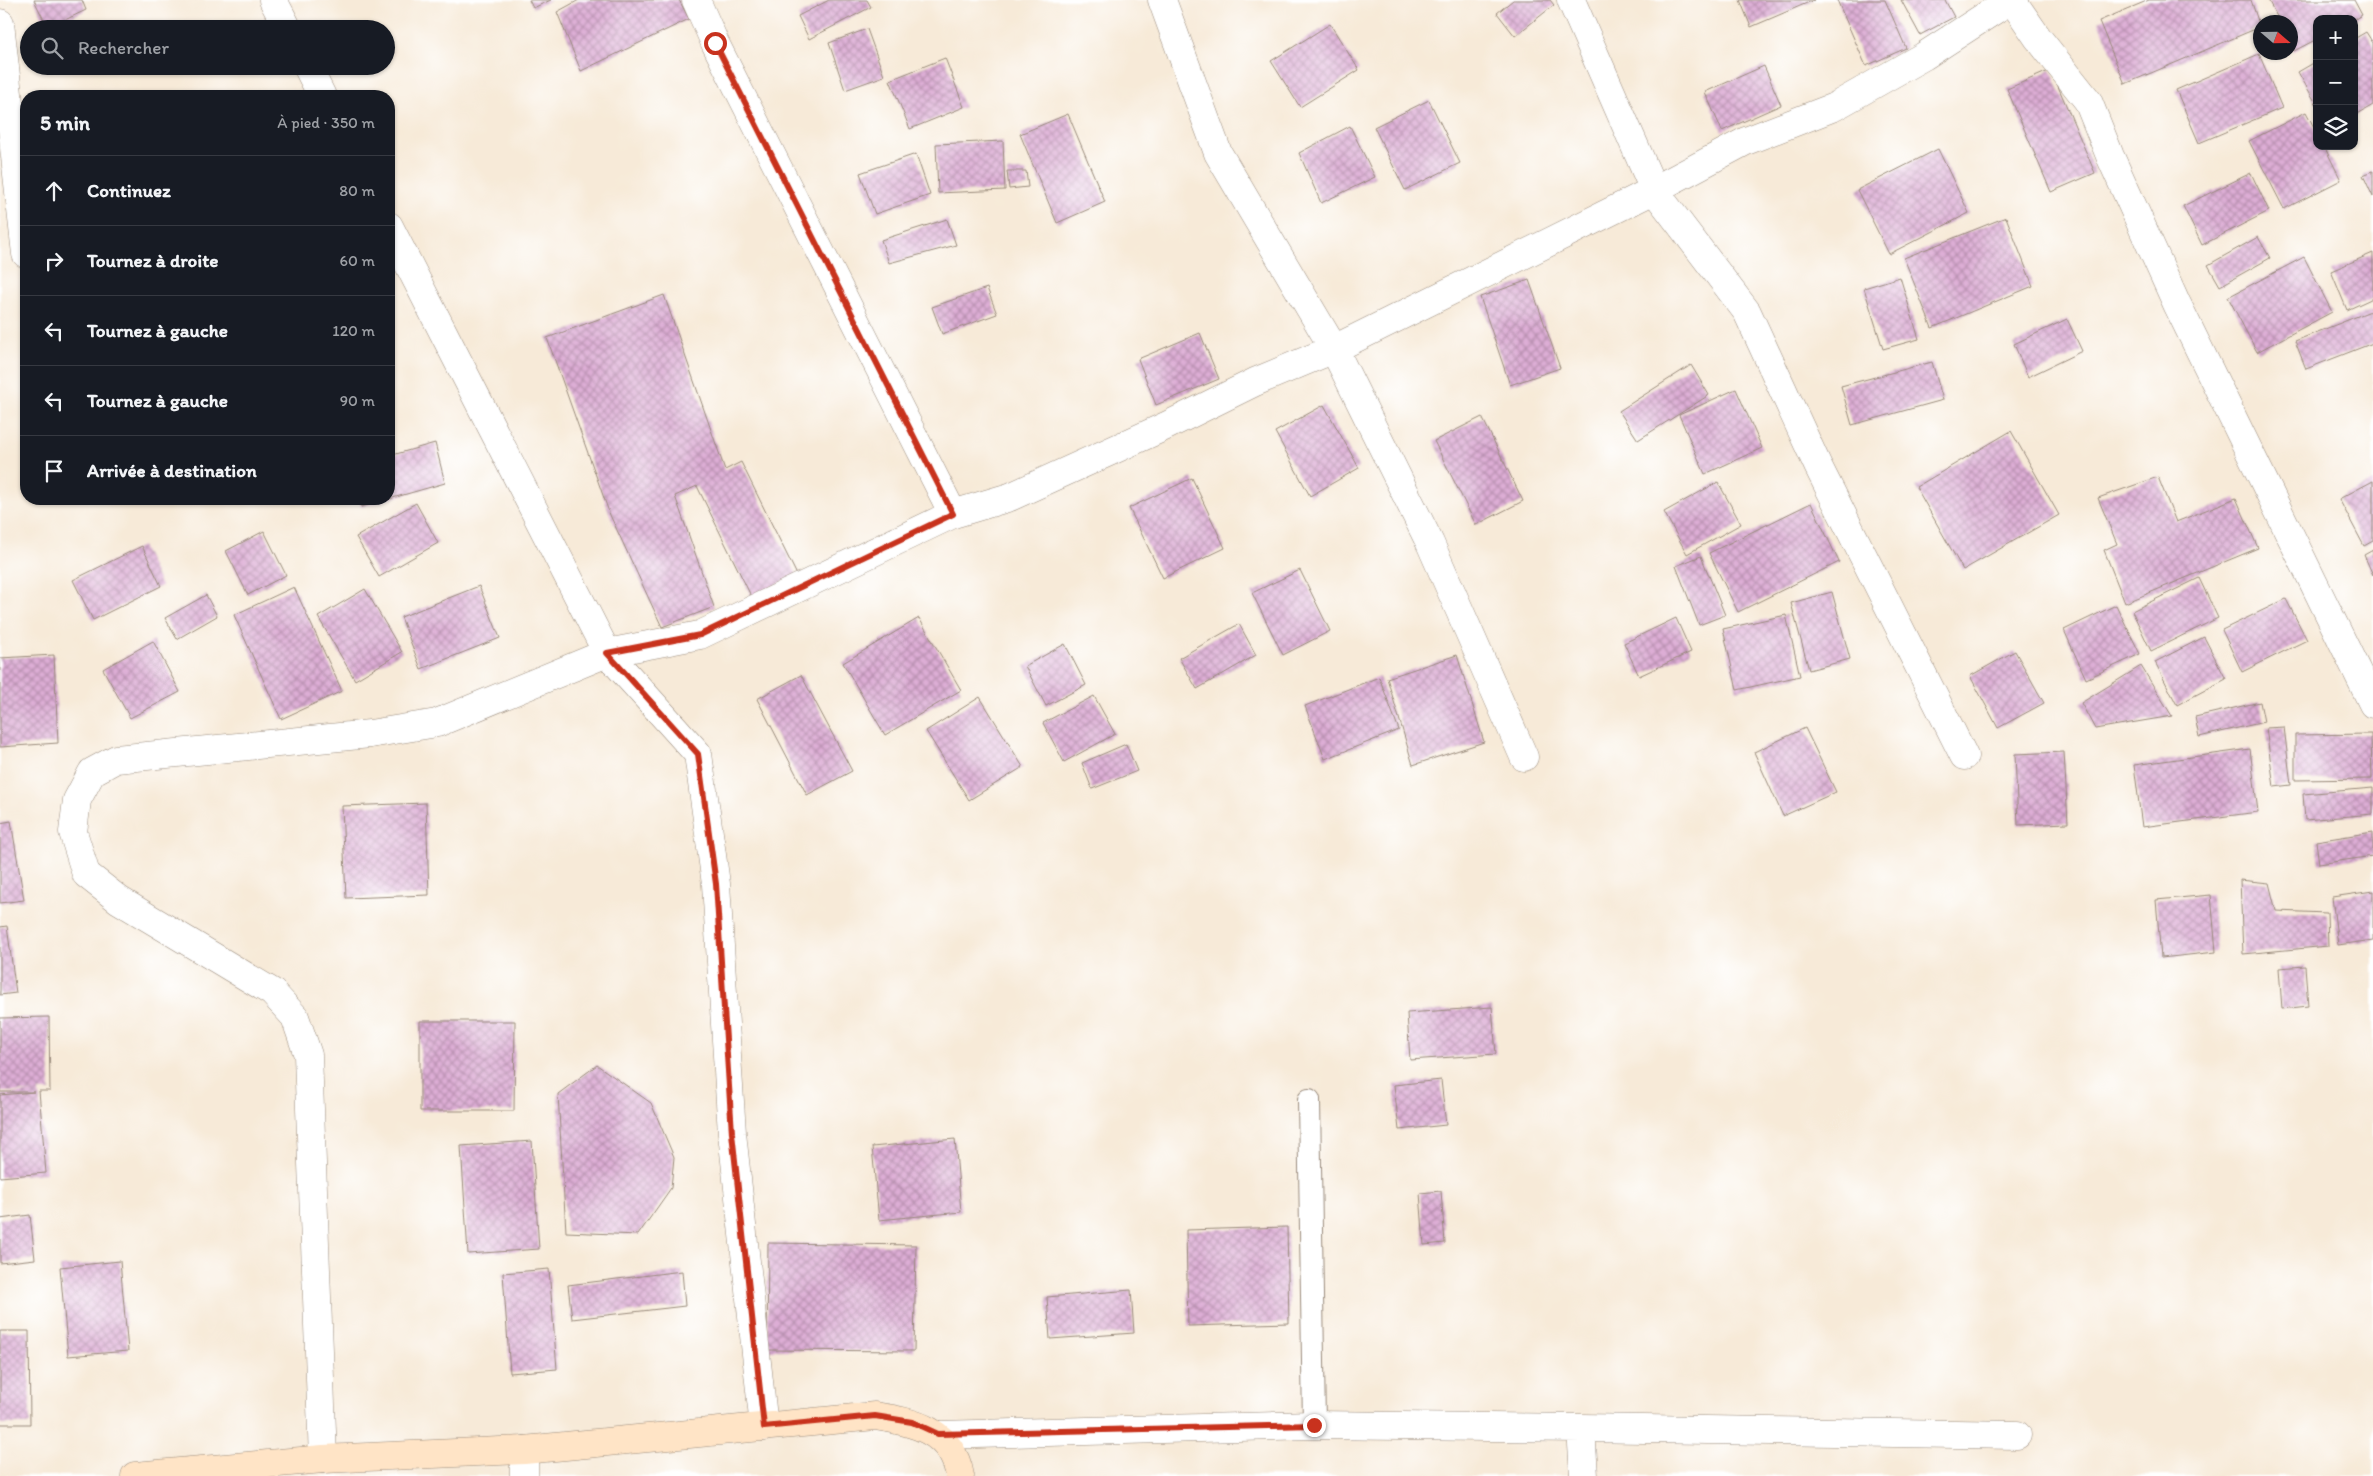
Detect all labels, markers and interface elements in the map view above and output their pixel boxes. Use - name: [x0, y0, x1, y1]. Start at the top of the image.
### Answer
- north arrow: [2253, 15, 2298, 60]
- map controls: [2313, 15, 2358, 150]
- button: +: [2313, 15, 2358, 60]
- search box: [20, 20, 395, 75]
- route start: [704, 32, 727, 55]
- icon: search: [38, 34, 66, 62]
- text: Rechercher: [78, 36, 169, 59]
- button: −: [2313, 60, 2358, 105]
- button: layers: [2313, 105, 2358, 150]
- text: 5 min: [40, 110, 90, 135]
- text: À pied · 350 m: [277, 113, 375, 132]
- icon: ahead: [40, 177, 68, 205]
- text: Continuez: [87, 179, 171, 202]
- text: 80 m: [339, 181, 375, 200]
- icon: right: [40, 247, 68, 275]
- text: Tournez à droite: [87, 249, 219, 272]
- text: 60 m: [340, 251, 375, 270]
- icon: left: [40, 317, 68, 345]
- text: Tournez à gauche: [87, 319, 228, 342]
- text: 120 m: [332, 321, 375, 340]
- icon: left: [40, 387, 68, 415]
- text: Tournez à gauche: [87, 389, 228, 412]
- text: 90 m: [340, 391, 375, 410]
- icon: arrive: [40, 457, 68, 485]
- text: Arrivée à destination: [87, 459, 257, 482]
- route end: [1303, 1414, 1326, 1437]

